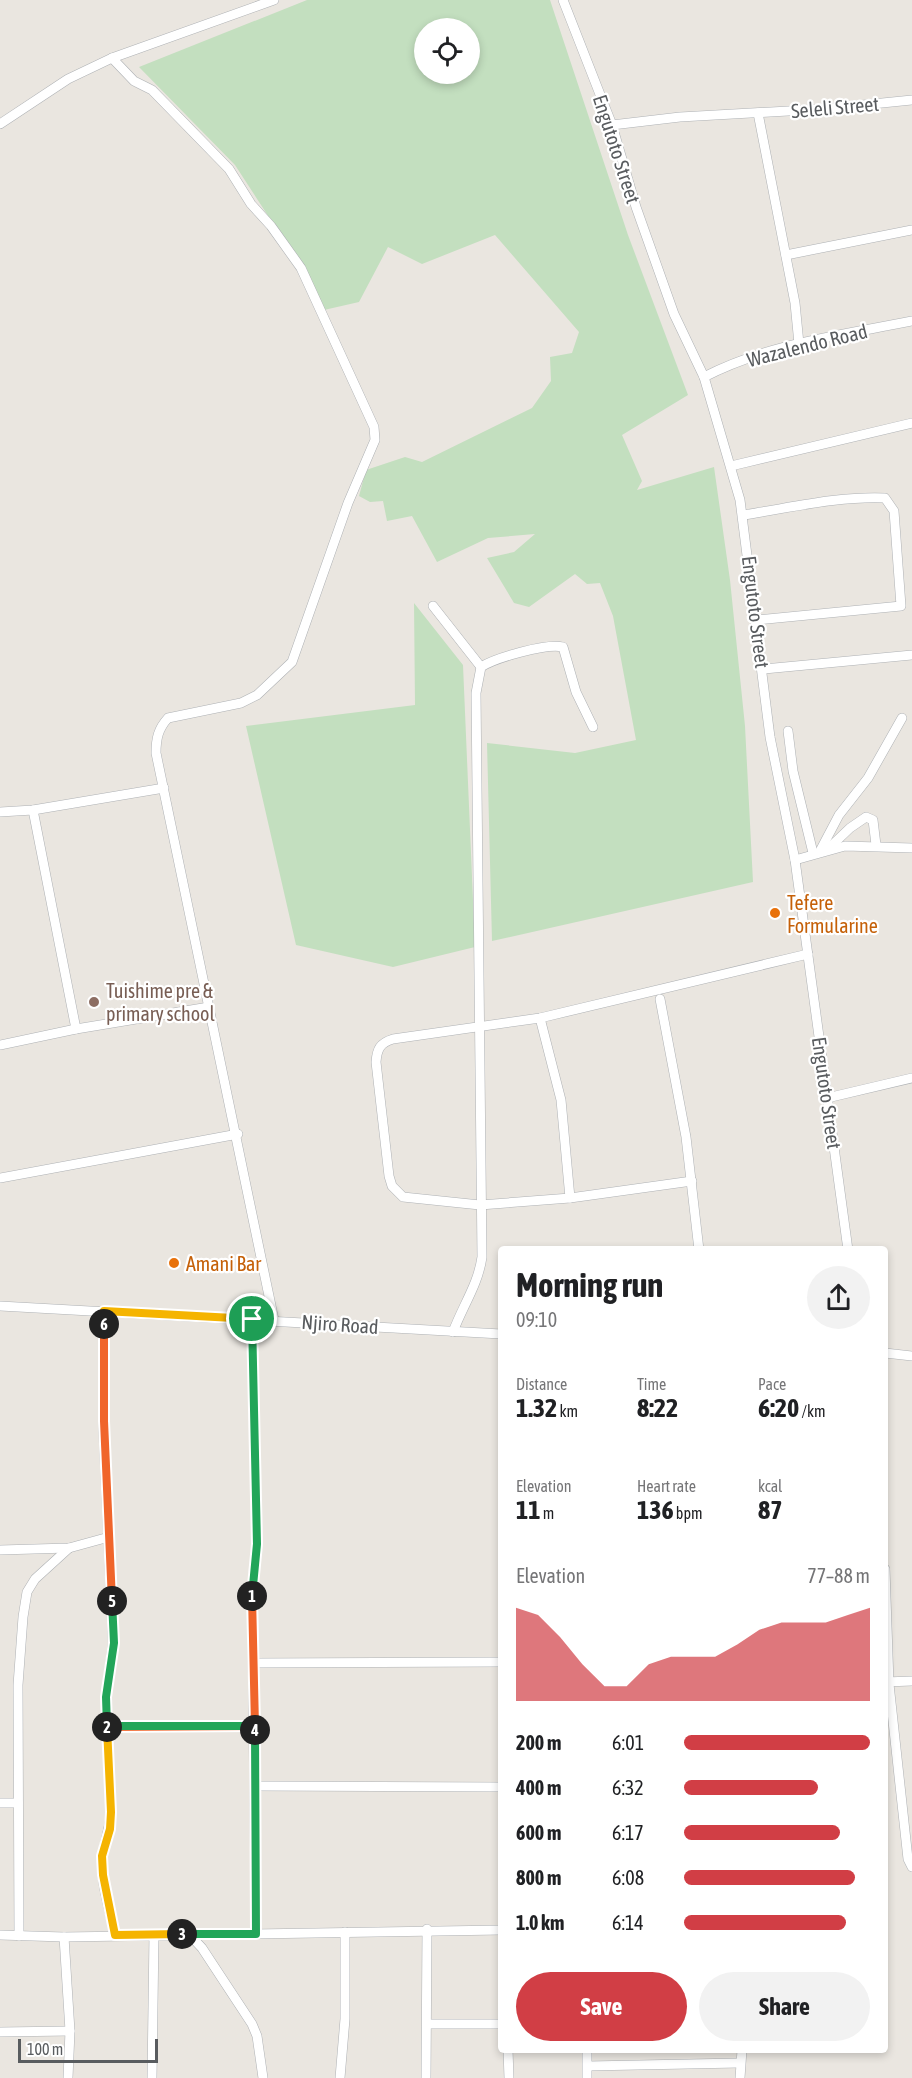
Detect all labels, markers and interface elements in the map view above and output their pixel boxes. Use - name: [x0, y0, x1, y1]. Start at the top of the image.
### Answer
- map controls: [414, 18, 480, 84]
- button: locate: [414, 18, 480, 84]
- street label: Engutoto Street: [589, 92, 645, 207]
- street label: Seleli Street: [790, 92, 880, 122]
- street label: Wazalendo Road: [744, 319, 870, 371]
- street label: Engutoto Street: [738, 555, 774, 670]
- place label: Tefere Formularine: [787, 891, 878, 937]
- marker: Tefere Formularine: [768, 906, 782, 920]
- place label: Tuishime pre & primary school: [106, 979, 216, 1025]
- marker: Tuishime pre & primary school: [87, 995, 101, 1009]
- street label: Engutoto Street: [808, 1035, 846, 1151]
- place label: Amani Bar: [186, 1252, 262, 1275]
- marker: Amani Bar: [167, 1256, 181, 1270]
- text: Morning run: [516, 1266, 663, 1304]
- button: share: [807, 1266, 870, 1329]
- pin: [226, 1293, 277, 1344]
- icon: arrive: [235, 1302, 268, 1335]
- text: 09:10: [516, 1308, 557, 1331]
- pin: 6: [89, 1309, 119, 1339]
- street label: Njiro Road: [301, 1310, 379, 1338]
- text: 6: [100, 1315, 108, 1333]
- text: Distance: [516, 1375, 567, 1393]
- text: Time: [637, 1375, 666, 1393]
- text: Pace: [758, 1375, 786, 1393]
- text: 1.32: [516, 1393, 557, 1423]
- text: 8:22: [637, 1393, 678, 1423]
- text: 6:20: [758, 1393, 799, 1423]
- text: km: [557, 1402, 578, 1420]
- text: /km: [799, 1402, 825, 1420]
- text: Elevation: [516, 1477, 571, 1495]
- text: Heart rate: [637, 1477, 696, 1495]
- text: kcal: [758, 1477, 782, 1495]
- text: 11: [516, 1495, 540, 1525]
- text: 136: [637, 1495, 674, 1525]
- text: 87: [758, 1495, 782, 1525]
- text: m: [540, 1504, 554, 1522]
- text: bpm: [674, 1504, 703, 1522]
- text: Elevation: [516, 1564, 585, 1587]
- text: 77–88 m: [807, 1564, 870, 1587]
- pin: 1: [237, 1581, 267, 1611]
- pin: 5: [97, 1586, 127, 1616]
- text: 1: [248, 1587, 256, 1605]
- text: 5: [108, 1592, 116, 1610]
- pin: 2: [92, 1712, 122, 1742]
- pin: 4: [240, 1715, 270, 1745]
- text: 2: [103, 1718, 111, 1736]
- text: 4: [251, 1721, 259, 1739]
- text: 200 m: [516, 1731, 561, 1754]
- text: 6:01: [612, 1731, 644, 1754]
- text: 400 m: [516, 1776, 561, 1799]
- text: 6:32: [612, 1776, 644, 1799]
- text: 600 m: [516, 1821, 561, 1844]
- text: 6:17: [612, 1821, 644, 1844]
- text: 800 m: [516, 1866, 561, 1889]
- text: 6:08: [612, 1866, 644, 1889]
- text: 1.0 km: [516, 1911, 564, 1934]
- text: 6:14: [612, 1911, 644, 1934]
- pin: 3: [167, 1919, 197, 1949]
- text: 3: [178, 1925, 186, 1943]
- button: Save: [516, 1972, 687, 2041]
- button: Share: [699, 1972, 870, 2041]
- scale bar: [18, 2036, 158, 2064]
- text: 100 m: [27, 2040, 63, 2058]

